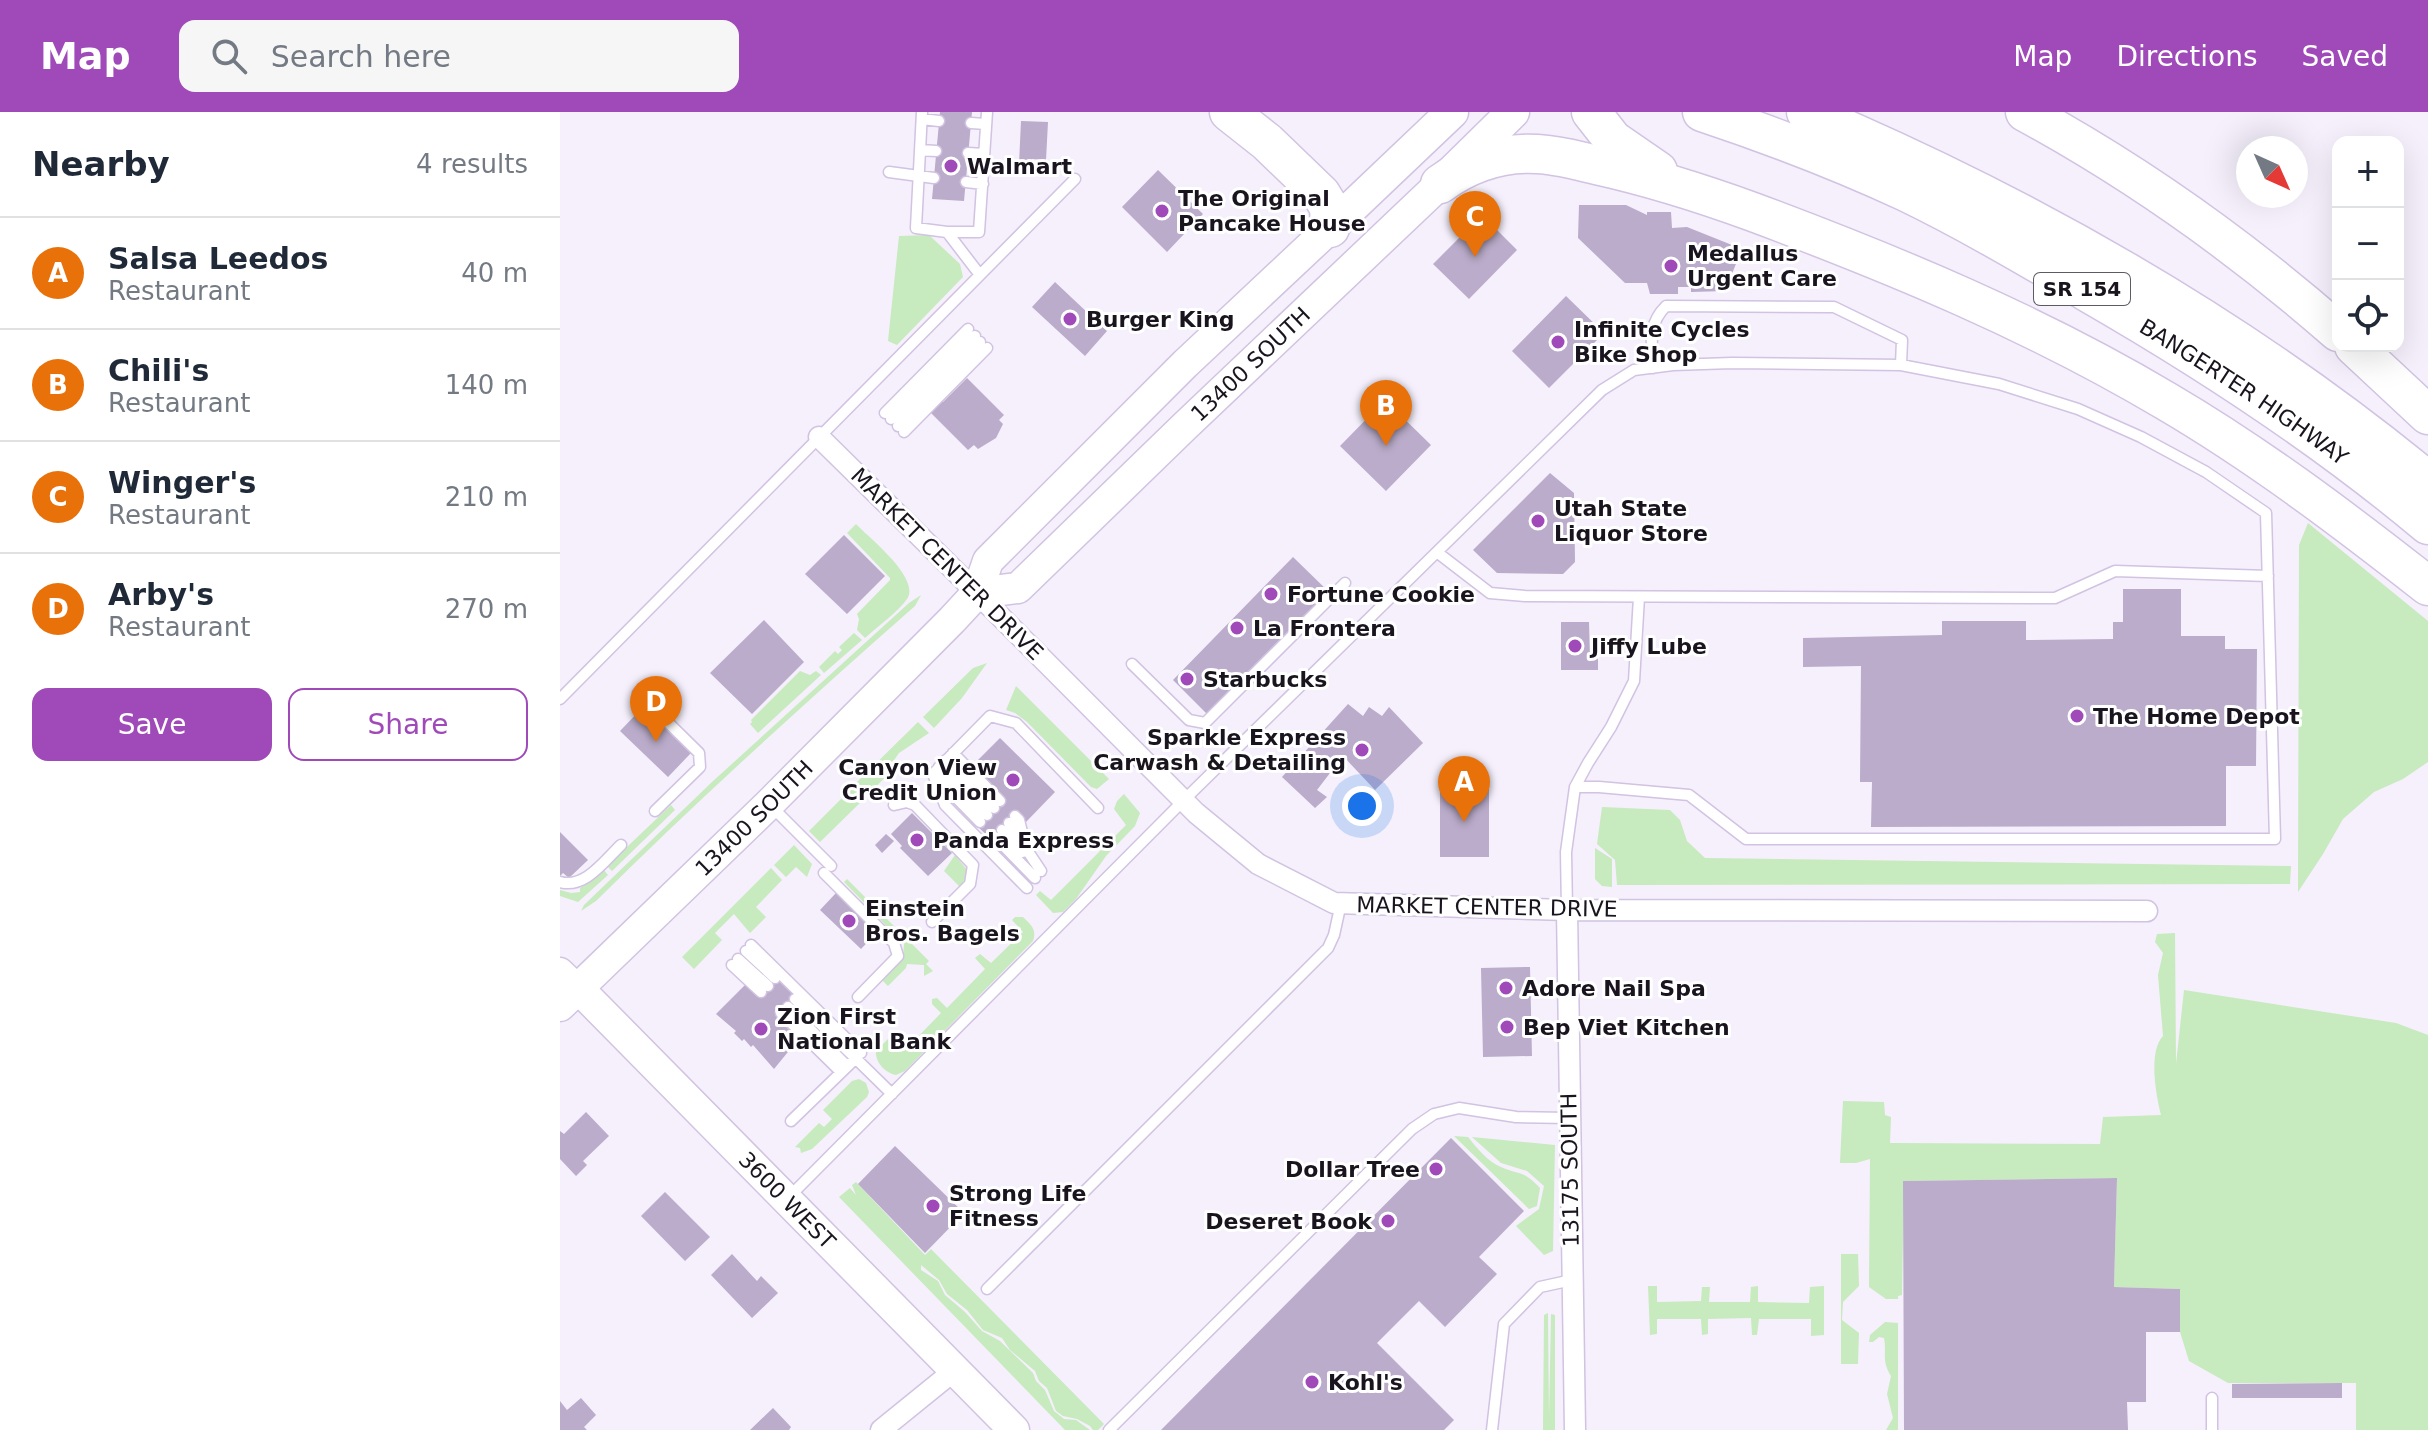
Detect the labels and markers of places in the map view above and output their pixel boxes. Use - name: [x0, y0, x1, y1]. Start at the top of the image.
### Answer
- place label: Walmart: [967, 154, 1072, 179]
- marker: Walmart: [942, 157, 960, 175]
- place label: The Original Pancake House: [1178, 186, 1366, 236]
- pin: C: [1449, 191, 1501, 257]
- marker: The Original Pancake House: [1153, 202, 1171, 220]
- place label: Medallus Urgent Care: [1687, 241, 1837, 291]
- marker: Medallus Urgent Care: [1662, 257, 1680, 275]
- place label: Burger King: [1086, 307, 1234, 332]
- marker: Burger King: [1061, 310, 1079, 328]
- place label: Infinite Cycles Bike Shop: [1574, 317, 1750, 367]
- marker: Infinite Cycles Bike Shop: [1549, 333, 1567, 351]
- pin: B: [1360, 380, 1412, 446]
- place label: Utah State Liquor Store: [1554, 496, 1708, 546]
- marker: Utah State Liquor Store: [1529, 512, 1547, 530]
- place label: Fortune Cookie: [1287, 582, 1475, 607]
- marker: Fortune Cookie: [1262, 585, 1280, 603]
- place label: La Frontera: [1253, 616, 1396, 641]
- marker: La Frontera: [1228, 619, 1246, 637]
- place label: Jiffy Lube: [1589, 634, 1707, 659]
- marker: Jiffy Lube: [1566, 637, 1584, 655]
- place label: Starbucks: [1203, 667, 1327, 692]
- marker: Starbucks: [1178, 670, 1196, 688]
- pin: D: [630, 676, 682, 742]
- place label: The Home Depot: [2093, 704, 2300, 729]
- marker: The Home Depot: [2068, 707, 2086, 725]
- place label: Sparkle Express Carwash & Detailing: [1093, 725, 1346, 775]
- marker: Sparkle Express Carwash & Detailing: [1353, 741, 1371, 759]
- place label: Canyon View Credit Union: [838, 755, 997, 805]
- pin: A: [1438, 756, 1490, 822]
- marker: Canyon View Credit Union: [1004, 771, 1022, 789]
- place label: Panda Express: [933, 828, 1114, 853]
- marker: Panda Express: [908, 831, 926, 849]
- place label: Einstein Bros. Bagels: [865, 896, 1020, 946]
- marker: Einstein Bros. Bagels: [840, 912, 858, 930]
- place label: Adore Nail Spa: [1522, 976, 1706, 1001]
- marker: Adore Nail Spa: [1497, 979, 1515, 997]
- place label: Zion First National Bank: [777, 1004, 952, 1054]
- place label: Bep Viet Kitchen: [1523, 1015, 1730, 1040]
- marker: Bep Viet Kitchen: [1498, 1018, 1516, 1036]
- marker: Zion First National Bank: [752, 1020, 770, 1038]
- place label: Dollar Tree: [1285, 1157, 1420, 1182]
- marker: Dollar Tree: [1427, 1160, 1445, 1178]
- place label: Strong Life Fitness: [949, 1181, 1086, 1231]
- marker: Strong Life Fitness: [924, 1197, 942, 1215]
- place label: Deseret Book: [1205, 1209, 1373, 1234]
- marker: Deseret Book: [1379, 1212, 1397, 1230]
- place label: Kohl's: [1328, 1370, 1403, 1395]
- marker: Kohl's: [1303, 1373, 1321, 1391]

